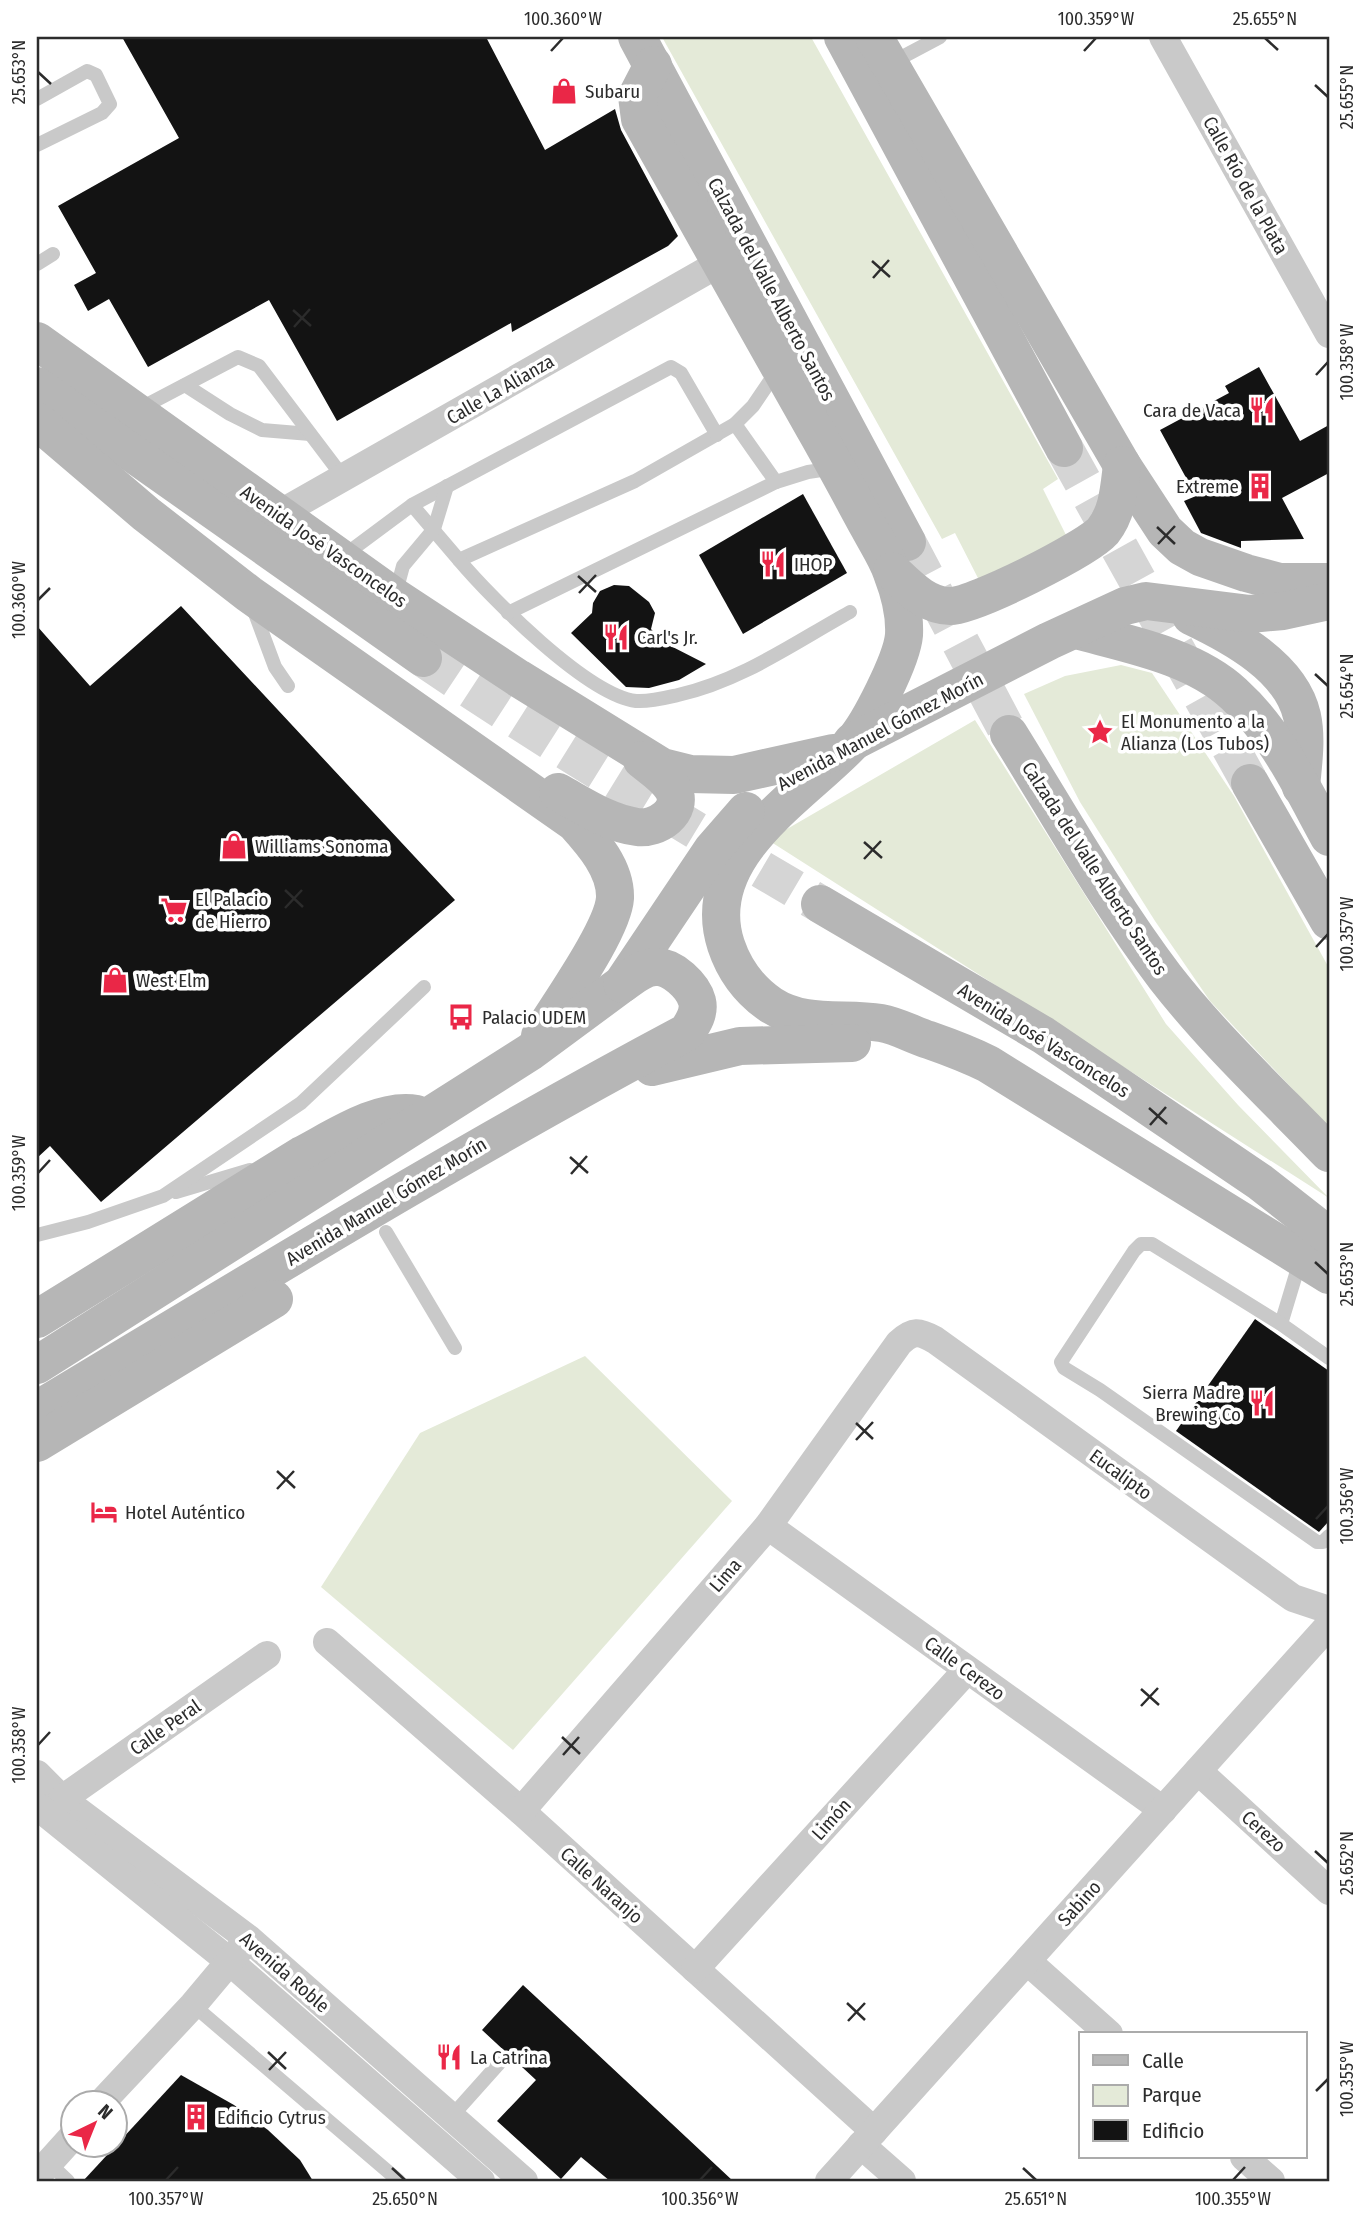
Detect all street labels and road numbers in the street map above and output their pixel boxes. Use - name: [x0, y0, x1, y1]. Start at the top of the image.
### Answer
- street label: Calle Río de la Plata: [1198, 112, 1293, 258]
- street label: Calzada del Valle Alberto Santos: [703, 174, 840, 405]
- street label: Calle La Alianza: [442, 349, 558, 429]
- street label: Avenida José Vasconcelos: [236, 480, 411, 613]
- street label: Avenida Manuel Gómez Morín: [773, 667, 987, 796]
- street label: Calzada del Valle Alberto Santos: [1017, 757, 1172, 979]
- street label: Avenida José Vasconcelos: [954, 978, 1134, 1103]
- street label: Avenida Manuel Gómez Morín: [282, 1132, 491, 1270]
- street label: Eucalipto: [1085, 1444, 1156, 1505]
- street label: Lima: [705, 1554, 746, 1597]
- street label: Calle Cerezo: [920, 1632, 1009, 1705]
- street label: Calle Peral: [125, 1695, 205, 1760]
- street label: Limón: [807, 1794, 856, 1845]
- street label: Cerezo: [1237, 1806, 1290, 1857]
- street label: Calle Naranjo: [556, 1842, 648, 1929]
- street label: Sabino: [1053, 1876, 1106, 1931]
- street label: Avenida Roble: [235, 1927, 334, 2017]

